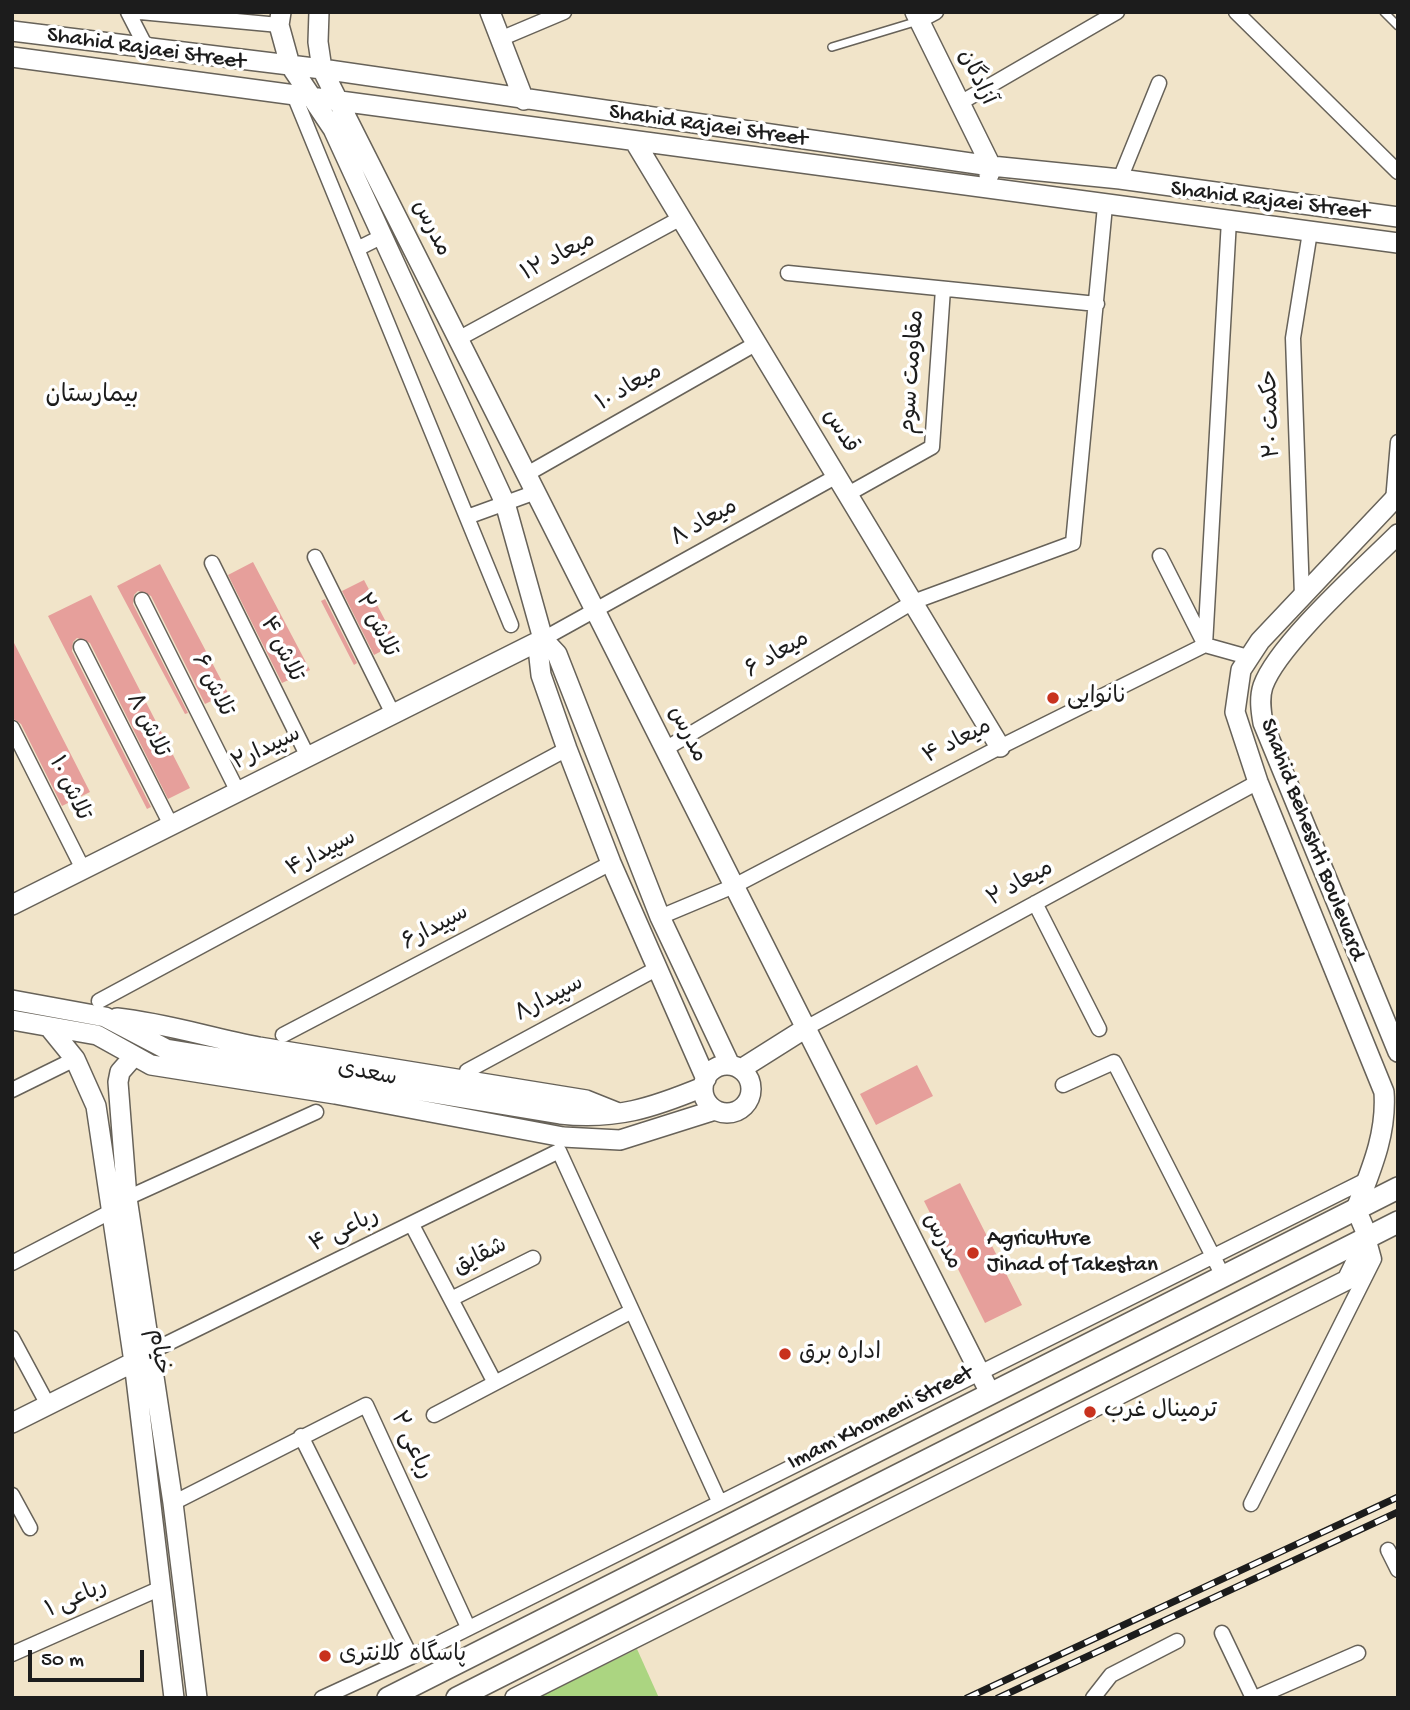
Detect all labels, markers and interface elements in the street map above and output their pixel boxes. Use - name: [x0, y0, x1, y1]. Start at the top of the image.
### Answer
- street label: Shahid Rajaei Street: [45, 22, 247, 78]
- street label: آزادگان: [950, 46, 1000, 110]
- street label: Shahid Rajaei Street: [607, 99, 809, 155]
- street label: Shahid Rajaei Street: [1169, 176, 1371, 228]
- street label: مدرس: [404, 196, 456, 262]
- street label: میعاد ۱۲: [517, 227, 601, 289]
- street label: مقاومت سوم: [896, 309, 932, 435]
- street label: میعاد ۱۰: [592, 359, 668, 419]
- street label: حکمت ۲۰: [1258, 369, 1288, 459]
- district label: بیمارستان: [46, 383, 138, 411]
- street label: قدس: [815, 405, 863, 459]
- street label: میعاد ۸: [667, 494, 743, 554]
- street label: تلاش ۲: [347, 590, 403, 662]
- street label: تلاش ۴: [252, 613, 308, 687]
- street label: میعاد ۶: [741, 626, 815, 686]
- street label: تلاش ۶: [184, 650, 238, 722]
- place label: نانوایی: [1067, 684, 1127, 712]
- street label: تلاش ۸: [118, 689, 174, 763]
- marker: نانوایی: [1045, 690, 1061, 706]
- street label: مدرس: [660, 702, 712, 768]
- street label: میعاد ۴: [919, 714, 997, 772]
- street label: Shahid Beheshti Boulevard: [1252, 715, 1370, 965]
- street label: سپیدار۲: [228, 722, 306, 778]
- street label: تلاش ۱۰: [41, 752, 95, 826]
- street label: سپیدار۴: [282, 825, 362, 885]
- street label: میعاد ۲: [983, 856, 1059, 914]
- street label: سپیدار۶: [398, 900, 474, 958]
- street label: سپیدار۸: [511, 970, 589, 1030]
- street label: سعدی: [335, 1056, 399, 1094]
- street label: رباعی ۴: [306, 1204, 384, 1260]
- street label: مدرس: [915, 1209, 967, 1275]
- place label: Agriculture Jihad of Takestan: [987, 1226, 1158, 1280]
- street label: شقایق: [449, 1233, 513, 1283]
- marker: Agriculture Jihad of Takestan: [965, 1245, 981, 1261]
- street label: خیام: [140, 1327, 174, 1377]
- place label: اداره برق: [799, 1340, 881, 1368]
- marker: اداره برق: [777, 1346, 793, 1362]
- street label: Imam Khomeni Street: [784, 1360, 978, 1478]
- place label: ترمینال غرب: [1104, 1398, 1217, 1426]
- marker: ترمینال غرب: [1082, 1404, 1098, 1420]
- street label: رباعی ۲: [382, 1408, 438, 1484]
- street label: رباعی ۱: [42, 1574, 112, 1626]
- scale bar: [32, 1636, 147, 1680]
- place label: پاسگاه کلانتری: [339, 1642, 466, 1670]
- marker: پاسگاه کلانتری: [317, 1648, 333, 1664]
- text: 50 m: [41, 1649, 84, 1674]

